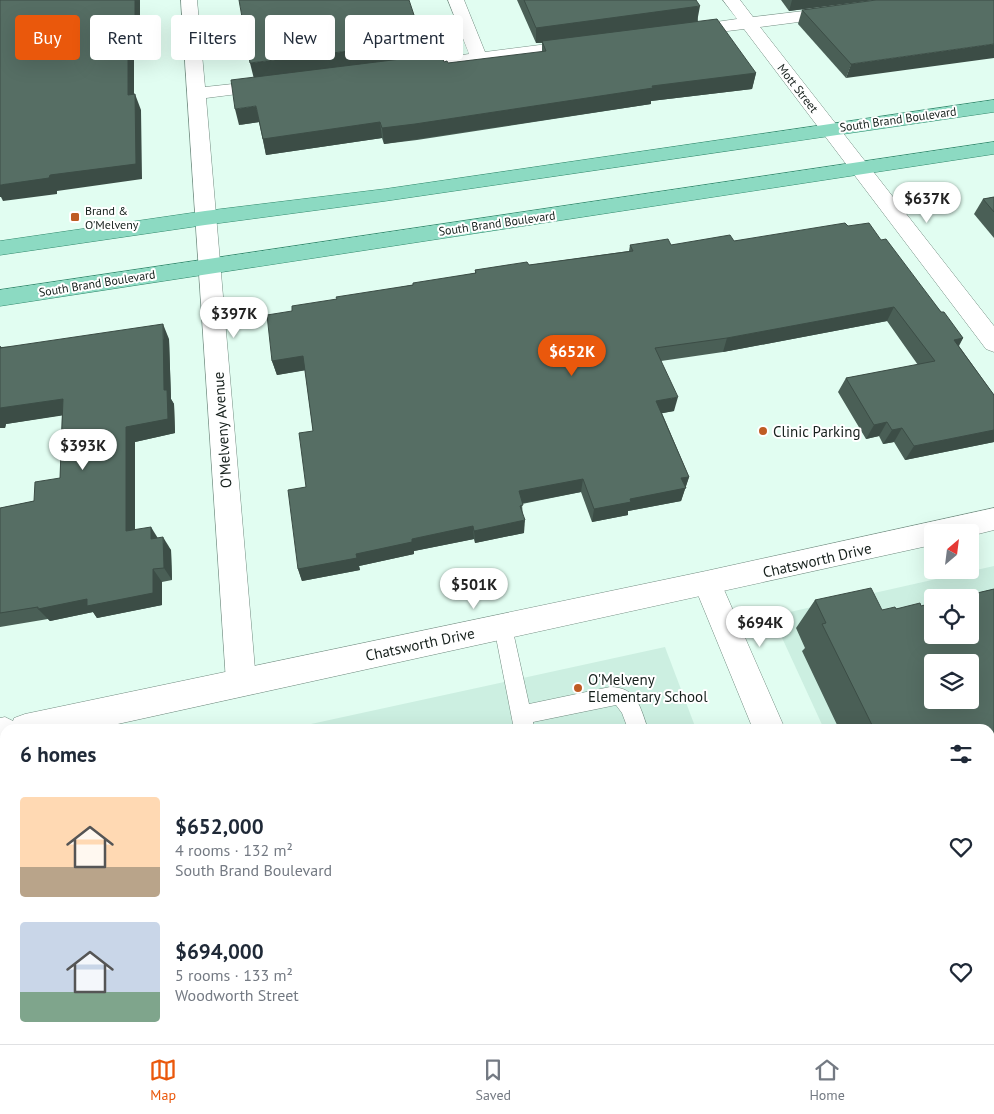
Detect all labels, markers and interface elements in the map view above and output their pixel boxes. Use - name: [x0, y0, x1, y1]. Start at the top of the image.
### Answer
- chip: Buy: [15, 15, 80, 60]
- chip: Rent: [90, 15, 161, 60]
- chip: Filters: [171, 15, 255, 60]
- chip: New: [265, 15, 335, 60]
- chip: Apartment: [345, 15, 463, 60]
- street label: Mott Street: [774, 61, 822, 115]
- street label: South Brand Boulevard: [839, 103, 957, 135]
- pin: $637K: [892, 182, 962, 224]
- text: $637K: [904, 188, 950, 208]
- place label: Brand & O'Melveny: [85, 203, 139, 232]
- street label: South Brand Boulevard: [438, 207, 556, 239]
- marker: Brand & O'Melveny: [69, 211, 81, 223]
- street label: South Brand Boulevard: [38, 266, 156, 300]
- pin: $397K: [199, 296, 269, 339]
- text: $397K: [211, 303, 257, 323]
- pin: $652K: [537, 334, 607, 377]
- text: $652K: [549, 341, 595, 361]
- street label: O'Melveny Avenue: [208, 371, 236, 489]
- place label: Clinic Parking: [773, 422, 860, 441]
- marker: Clinic Parking: [757, 425, 769, 437]
- pin: $393K: [48, 428, 118, 471]
- text: $393K: [60, 435, 106, 455]
- north arrow: [924, 524, 979, 579]
- map controls: [924, 524, 979, 709]
- street label: Chatsworth Drive: [761, 538, 873, 582]
- pin: $501K: [439, 568, 509, 610]
- text: $501K: [451, 574, 497, 594]
- button: locate: [924, 589, 979, 644]
- pin: $694K: [725, 606, 795, 648]
- text: $694K: [737, 612, 783, 632]
- street label: Chatsworth Drive: [364, 623, 476, 665]
- button: layers: [924, 654, 979, 709]
- place label: O'Melveny Elementary School: [588, 670, 708, 706]
- marker: O'Melveny Elementary School: [572, 682, 584, 694]
- icon: filters: [947, 740, 975, 768]
- text: 6 homes: [20, 741, 96, 768]
- text: $652,000: [175, 813, 264, 840]
- icon: home: [60, 817, 120, 877]
- icon: heart: [947, 833, 975, 861]
- text: 4 rooms · 132 m²: [175, 840, 293, 860]
- text: South Brand Boulevard: [175, 860, 332, 880]
- text: $694,000: [175, 938, 264, 965]
- icon: home: [60, 942, 120, 1002]
- icon: heart: [947, 958, 975, 986]
- text: 5 rooms · 133 m²: [175, 965, 293, 985]
- text: Woodworth Street: [175, 985, 299, 1005]
- tab: Map: [149, 1056, 177, 1104]
- tab: Saved: [475, 1056, 511, 1104]
- tab: Home: [809, 1056, 845, 1104]

